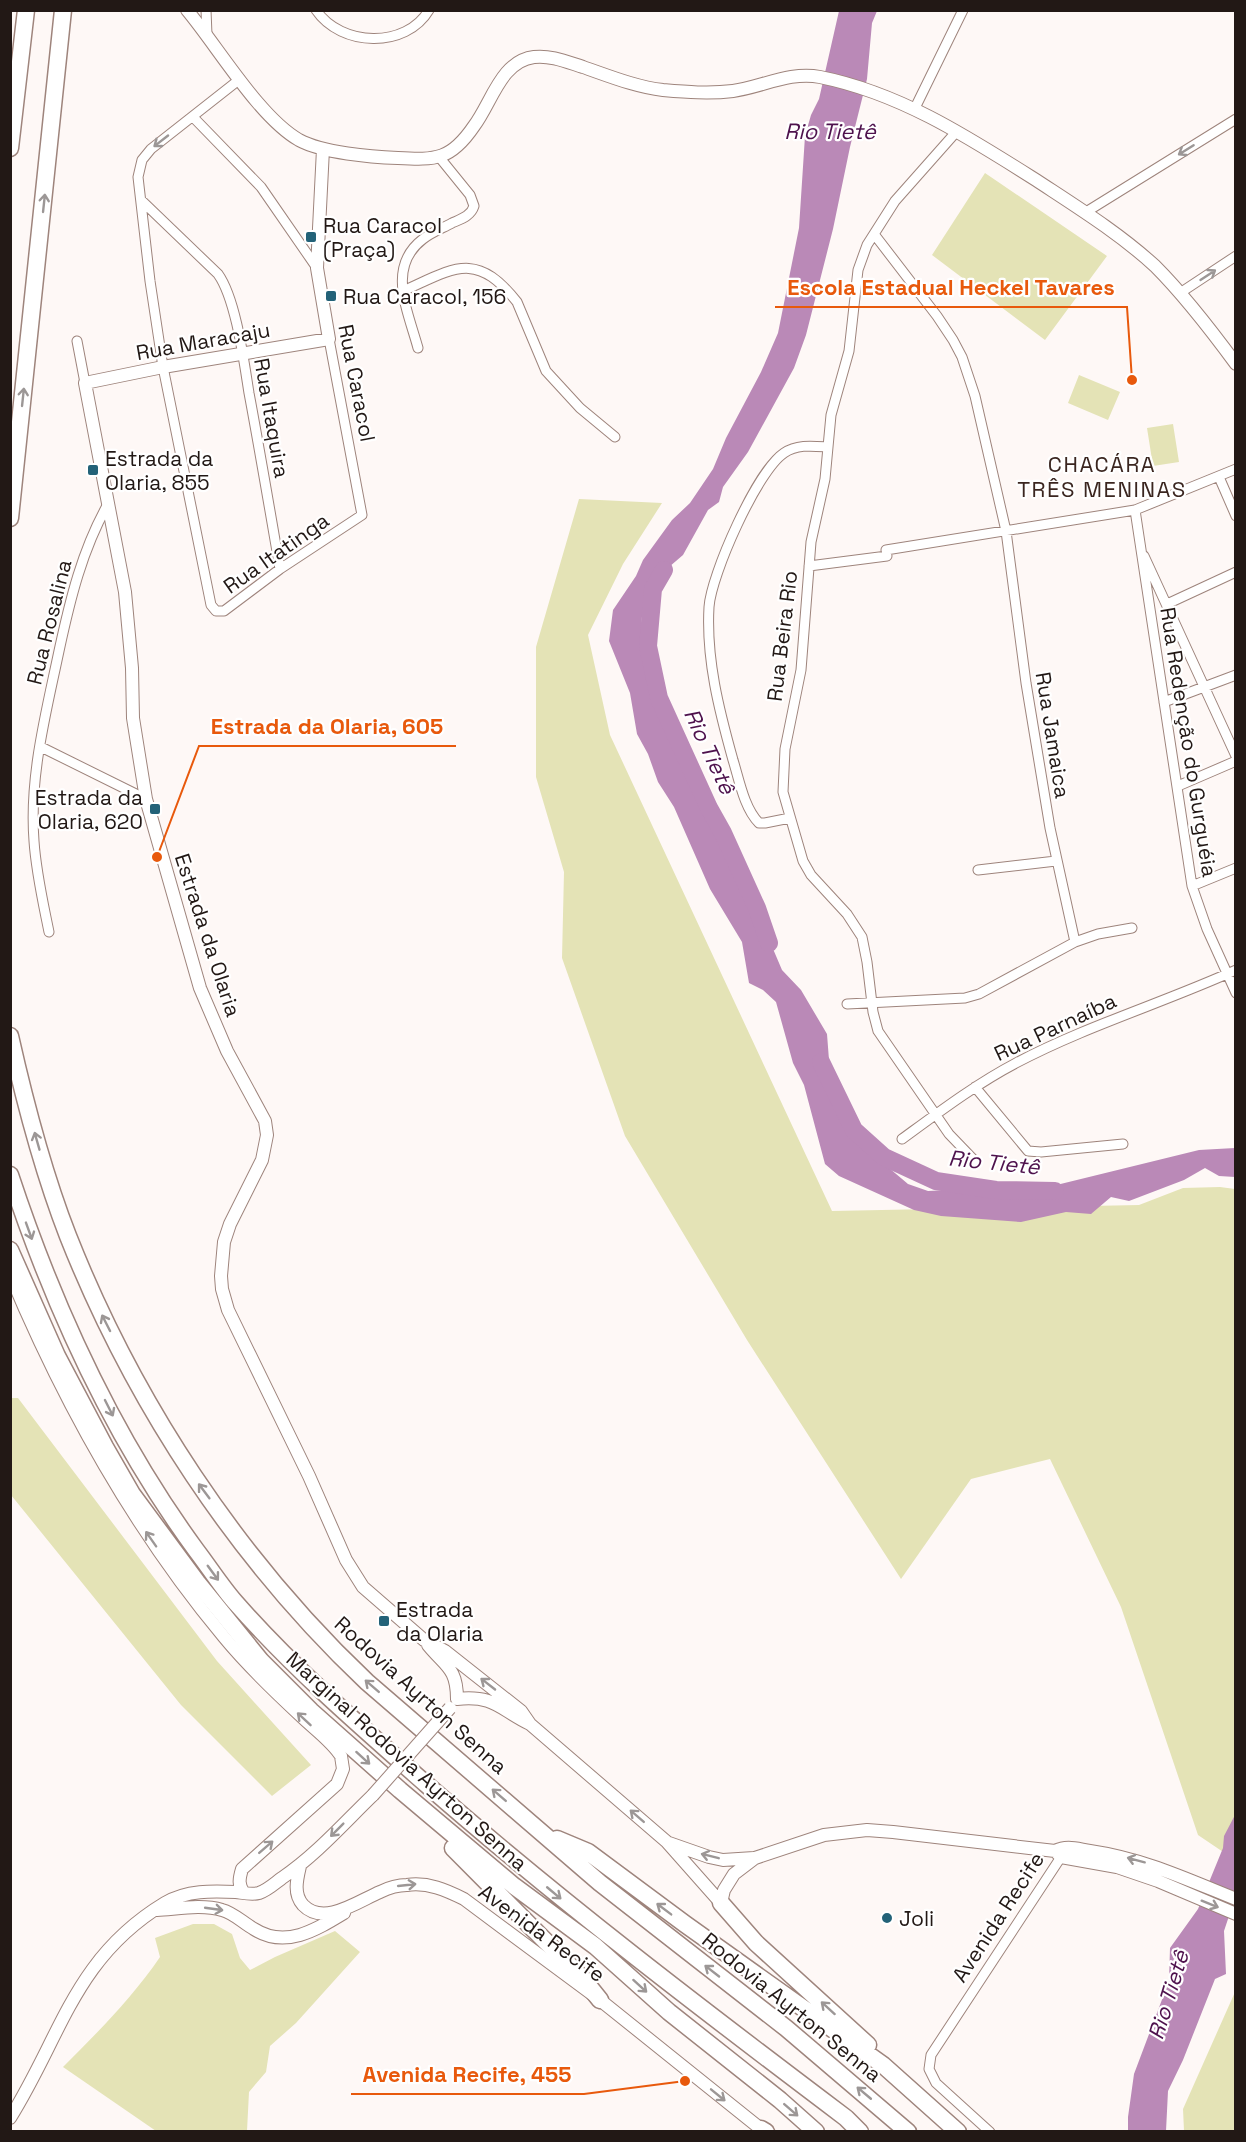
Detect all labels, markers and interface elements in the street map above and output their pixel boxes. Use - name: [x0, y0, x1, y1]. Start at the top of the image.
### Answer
- water label: Rio Tietê: [784, 117, 877, 145]
- one-way arrow: [153, 135, 169, 147]
- one-way arrow: [1178, 144, 1195, 156]
- one-way arrow: [39, 193, 50, 213]
- place label: Rua Caracol (Praça): [323, 212, 442, 263]
- marker: Rua Caracol (Praça): [304, 230, 318, 244]
- callout: Escola Estadual Heckel Tavares: [775, 267, 1127, 307]
- one-way arrow: [1199, 268, 1216, 281]
- text: Escola Estadual Heckel Tavares: [787, 273, 1115, 301]
- place label: Rua Caracol, 156: [343, 283, 506, 310]
- marker: Rua Caracol, 156: [324, 289, 338, 303]
- street label: Rua Maracaju: [134, 316, 272, 366]
- street label: Rua Caracol: [332, 322, 382, 444]
- street label: Rua Itaquira: [248, 356, 296, 480]
- one-way arrow: [18, 387, 29, 407]
- place label: Estrada da Olaria, 855: [105, 445, 213, 496]
- district label: CHACÁRA TRÊS MENINAS: [1017, 450, 1187, 503]
- marker: Estrada da Olaria, 855: [86, 463, 100, 477]
- street label: Rua Itatinga: [218, 507, 334, 599]
- street label: Rua Rosalina: [20, 557, 78, 687]
- street label: Rua Beira Rio: [761, 569, 803, 703]
- street label: Rua Redenção do Gurguéia: [1154, 605, 1224, 879]
- street label: Rua Jamaica: [1030, 670, 1076, 800]
- water label: Rio Tietê: [678, 704, 742, 799]
- callout: Estrada da Olaria, 605: [199, 706, 456, 746]
- text: Estrada da Olaria, 605: [211, 712, 443, 740]
- place label: Estrada da Olaria, 620: [35, 784, 143, 835]
- marker: Estrada da Olaria, 620: [148, 802, 162, 816]
- street label: Estrada da Olaria: [169, 850, 247, 1020]
- street label: Rua Parnaíba: [990, 987, 1120, 1067]
- one-way arrow: [31, 1132, 42, 1151]
- water label: Rio Tietê: [947, 1143, 1042, 1181]
- one-way arrow: [25, 1221, 36, 1240]
- one-way arrow: [100, 1314, 111, 1332]
- one-way arrow: [104, 1399, 115, 1417]
- one-way arrow: [198, 1483, 211, 1499]
- one-way arrow: [145, 1531, 157, 1547]
- one-way arrow: [207, 1564, 220, 1580]
- place label: Estrada da Olaria: [396, 1596, 483, 1647]
- street label: Rodovia Ayrton Senna: [329, 1610, 513, 1780]
- marker: Estrada da Olaria: [377, 1614, 391, 1628]
- street label: Marginal Rodovia Ayrton Senna: [281, 1645, 533, 1877]
- one-way arrow: [480, 1678, 496, 1691]
- one-way arrow: [365, 1679, 380, 1693]
- one-way arrow: [296, 1712, 311, 1726]
- one-way arrow: [355, 1751, 370, 1765]
- one-way arrow: [492, 1788, 507, 1802]
- one-way arrow: [629, 1809, 644, 1823]
- one-way arrow: [329, 1823, 344, 1838]
- one-way arrow: [258, 1840, 273, 1854]
- street label: Avenida Recife: [946, 1847, 1050, 1987]
- one-way arrow: [701, 1850, 720, 1862]
- one-way arrow: [1127, 1854, 1146, 1865]
- street label: Avenida Recife: [473, 1878, 611, 1988]
- one-way arrow: [397, 1880, 417, 1891]
- one-way arrow: [546, 1886, 562, 1899]
- one-way arrow: [1201, 1899, 1219, 1910]
- one-way arrow: [203, 1903, 223, 1914]
- one-way arrow: [657, 1903, 673, 1915]
- place label: Joli: [899, 1905, 934, 1932]
- marker: Joli: [880, 1911, 894, 1925]
- street label: Rodovia Ayrton Senna: [697, 1926, 887, 2088]
- water label: Rio Tietê: [1141, 1946, 1195, 2043]
- one-way arrow: [705, 1964, 721, 1977]
- one-way arrow: [632, 1979, 647, 1993]
- one-way arrow: [821, 2001, 836, 2015]
- callout: Avenida Recife, 455: [351, 2054, 584, 2094]
- text: Avenida Recife, 455: [363, 2060, 571, 2088]
- one-way arrow: [856, 2087, 872, 2100]
- one-way arrow: [710, 2088, 726, 2101]
- one-way arrow: [783, 2103, 798, 2117]

